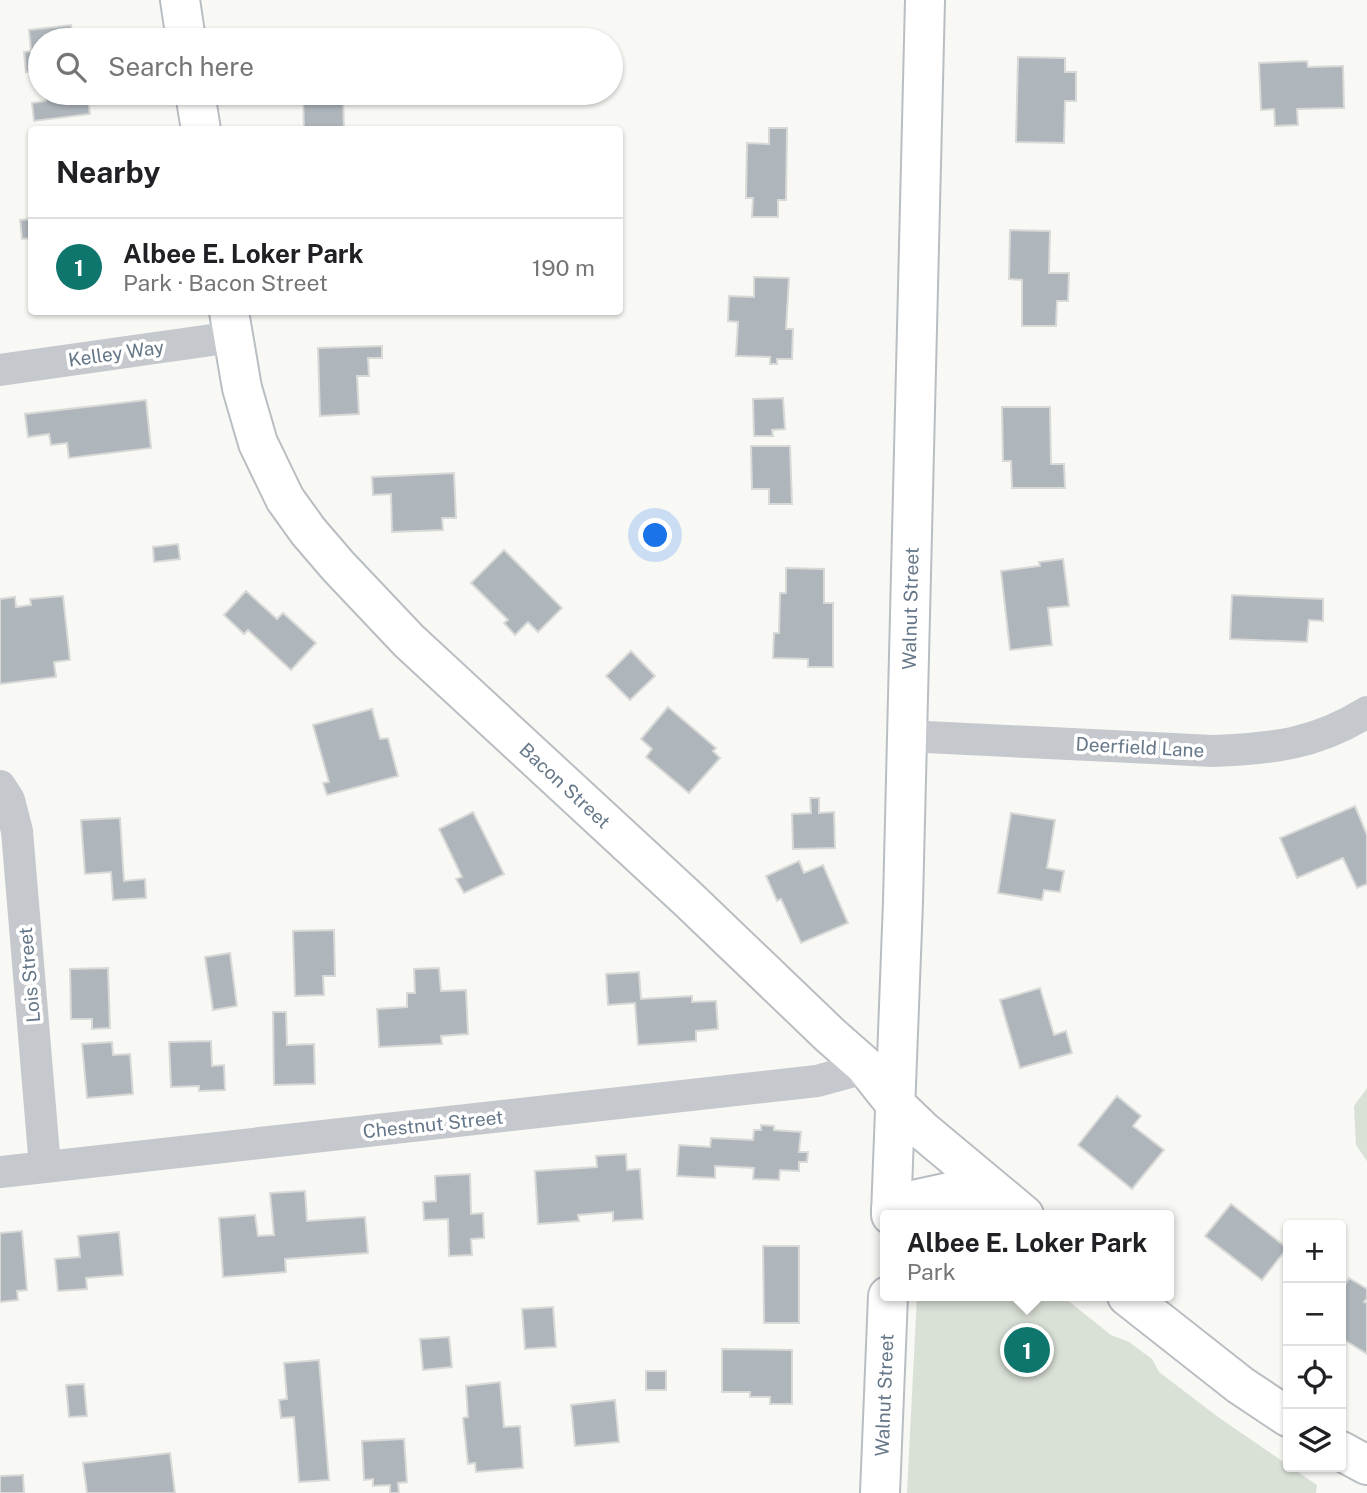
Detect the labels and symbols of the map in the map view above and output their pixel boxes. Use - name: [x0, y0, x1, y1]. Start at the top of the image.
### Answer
- street label: Kelley Way: [67, 335, 165, 371]
- your location: [638, 518, 672, 552]
- street label: Walnut Street: [898, 547, 923, 670]
- street label: Deerfield Lane: [1075, 733, 1205, 761]
- street label: Bacon Street: [515, 738, 615, 833]
- street label: Lois Street: [14, 926, 44, 1024]
- street label: Chestnut Street: [362, 1106, 504, 1142]
- pin: 1: [1004, 1324, 1050, 1376]
- street label: Walnut Street: [870, 1333, 897, 1457]

